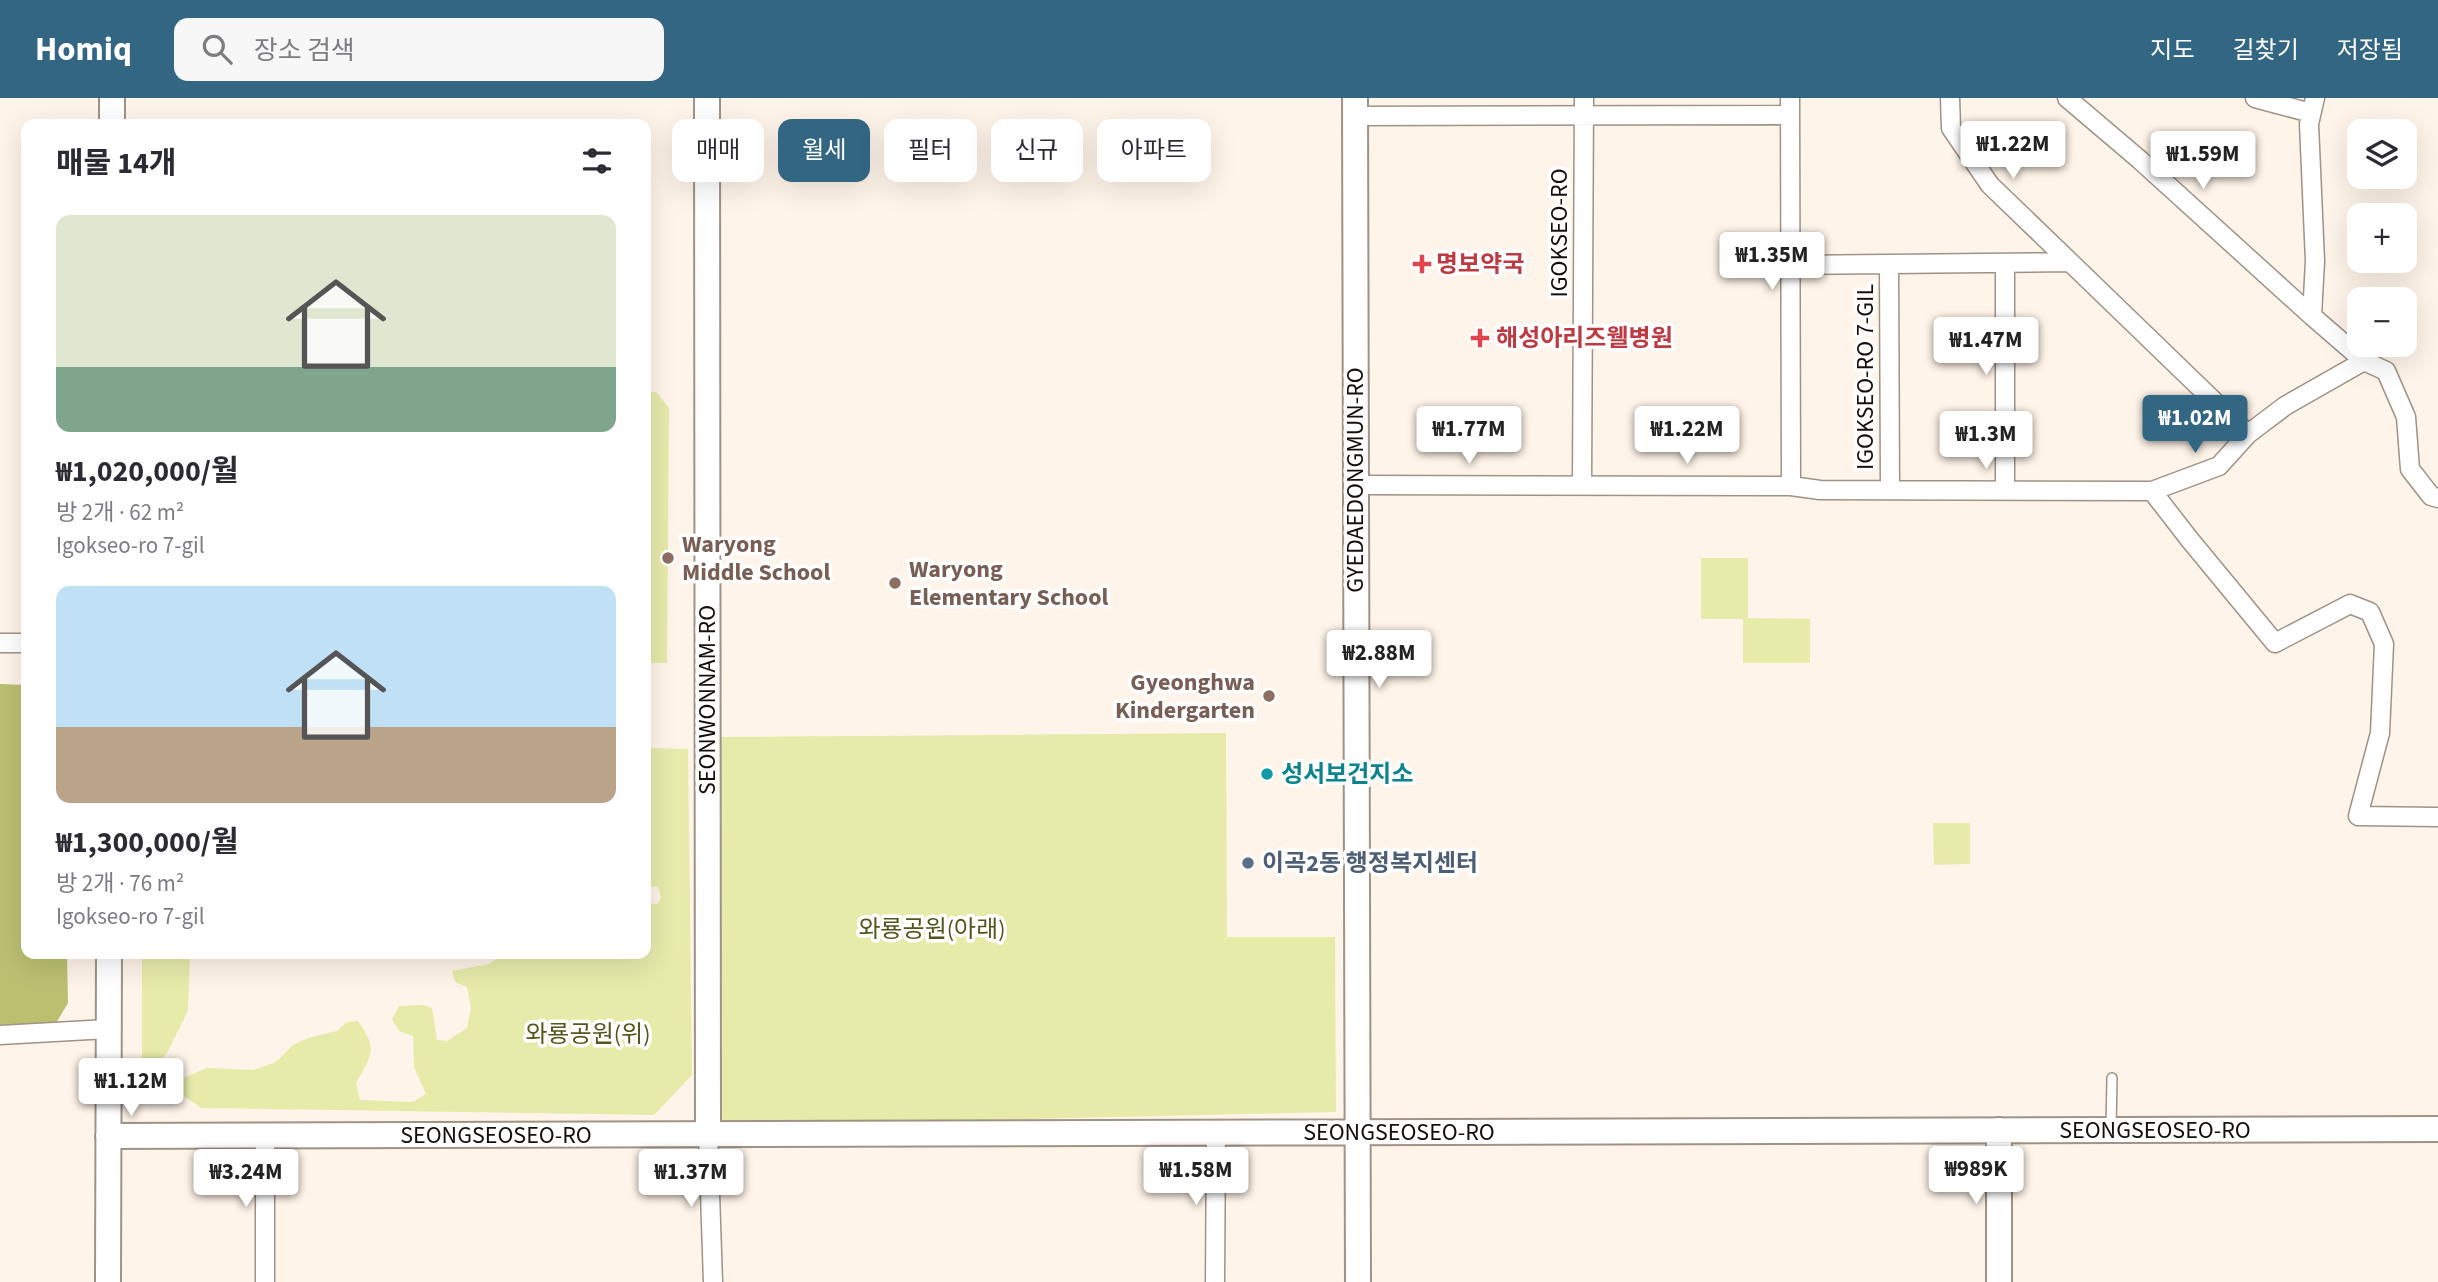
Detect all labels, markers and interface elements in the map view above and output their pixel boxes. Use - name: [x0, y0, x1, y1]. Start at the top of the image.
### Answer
- search box: [174, 18, 664, 81]
- text: Homiq: [35, 26, 132, 73]
- icon: search: [198, 30, 236, 68]
- text: 장소 검색: [254, 32, 355, 69]
- text: 지도: [2150, 33, 2195, 68]
- text: 길찾기: [2233, 33, 2299, 68]
- text: 저장됨: [2337, 33, 2403, 68]
- chip: 매매: [672, 119, 764, 182]
- chip: 월세: [778, 119, 870, 182]
- chip: 필터: [884, 119, 977, 182]
- chip: 신규: [991, 119, 1083, 182]
- chip: 아파트: [1097, 119, 1211, 182]
- map controls: [2347, 119, 2417, 357]
- button: layers: [2347, 119, 2417, 189]
- pin: ₩1.22M: [1956, 122, 2070, 181]
- text: ₩1.22M: [1976, 127, 2050, 160]
- pin: ₩1.59M: [2146, 132, 2260, 191]
- text: ₩1.59M: [2166, 137, 2240, 170]
- text: 매물 14개: [56, 142, 176, 185]
- icon: filters: [578, 142, 616, 180]
- street label: IGOKSEO-RO: [1542, 168, 1577, 298]
- button: +: [2347, 203, 2417, 273]
- pin: ₩1.35M: [1715, 232, 1829, 292]
- text: ₩1.35M: [1735, 238, 1809, 271]
- place label: 명보약국: [1436, 247, 1524, 282]
- marker: 명보약국: [1414, 256, 1430, 272]
- icon: home: [273, 261, 399, 387]
- street label: IGOKSEO-RO 7-GIL: [1848, 284, 1883, 470]
- button: −: [2347, 287, 2417, 357]
- pin: ₩1.47M: [1929, 317, 2043, 377]
- place label: 해성아리즈웰병원: [1496, 321, 1673, 356]
- text: ₩1.47M: [1949, 323, 2023, 356]
- marker: 해성아리즈웰병원: [1470, 328, 1490, 348]
- street label: GYEDAEDONGMUN-RO: [1338, 367, 1373, 593]
- pin: ₩1.02M: [2138, 396, 2252, 455]
- text: ₩1.02M: [2158, 401, 2232, 434]
- pin: ₩1.77M: [1412, 406, 1526, 466]
- pin: ₩1.22M: [1630, 406, 1744, 466]
- text: ₩1.77M: [1432, 412, 1506, 445]
- text: ₩1.22M: [1650, 412, 1724, 445]
- pin: ₩1.3M: [1937, 412, 2035, 471]
- text: ₩1.3M: [1956, 417, 2016, 450]
- text: ₩1,020,000/월: [56, 450, 239, 493]
- text: 방 2개 · 62 m²: [56, 496, 184, 529]
- place label: Waryong Middle School: [682, 527, 830, 590]
- text: Igokseo-ro 7-gil: [56, 529, 205, 562]
- marker: Waryong Middle School: [660, 550, 676, 566]
- place label: Waryong Elementary School: [909, 552, 1108, 615]
- marker: Waryong Elementary School: [887, 575, 903, 591]
- street label: SEONWONNAM-RO: [690, 605, 725, 795]
- pin: ₩2.88M: [1322, 630, 1436, 690]
- icon: home: [273, 632, 399, 758]
- text: ₩2.88M: [1342, 636, 1416, 669]
- place label: Gyeonghwa Kindergarten: [1115, 665, 1255, 728]
- marker: Gyeonghwa Kindergarten: [1261, 688, 1277, 704]
- place label: 성서보건지소: [1281, 757, 1413, 792]
- marker: 성서보건지소: [1259, 766, 1275, 782]
- text: ₩1,300,000/월: [56, 821, 239, 864]
- place label: 이곡2동 행정복지센터: [1262, 846, 1478, 881]
- marker: 이곡2동 행정복지센터: [1240, 855, 1256, 871]
- text: 방 2개 · 76 m²: [56, 867, 184, 900]
- text: Igokseo-ro 7-gil: [56, 900, 205, 933]
- park label: 와룡공원(아래): [858, 912, 1006, 947]
- park label: 와룡공원(위): [526, 1017, 650, 1052]
- pin: ₩1.12M: [74, 1058, 188, 1118]
- text: ₩1.12M: [94, 1064, 168, 1097]
- street label: SEONGSEOSEO-RO: [2059, 1113, 2251, 1148]
- street label: SEONGSEOSEO-RO: [1303, 1115, 1495, 1150]
- street label: SEONGSEOSEO-RO: [400, 1118, 592, 1153]
- pin: ₩989K: [1927, 1146, 2025, 1206]
- pin: ₩1.58M: [1139, 1148, 1253, 1207]
- pin: ₩3.24M: [189, 1150, 303, 1209]
- pin: ₩1.37M: [634, 1150, 748, 1209]
- text: ₩989K: [1945, 1152, 2007, 1185]
- text: ₩1.58M: [1159, 1153, 1233, 1186]
- text: ₩3.24M: [209, 1155, 283, 1188]
- text: ₩1.37M: [654, 1155, 728, 1188]

